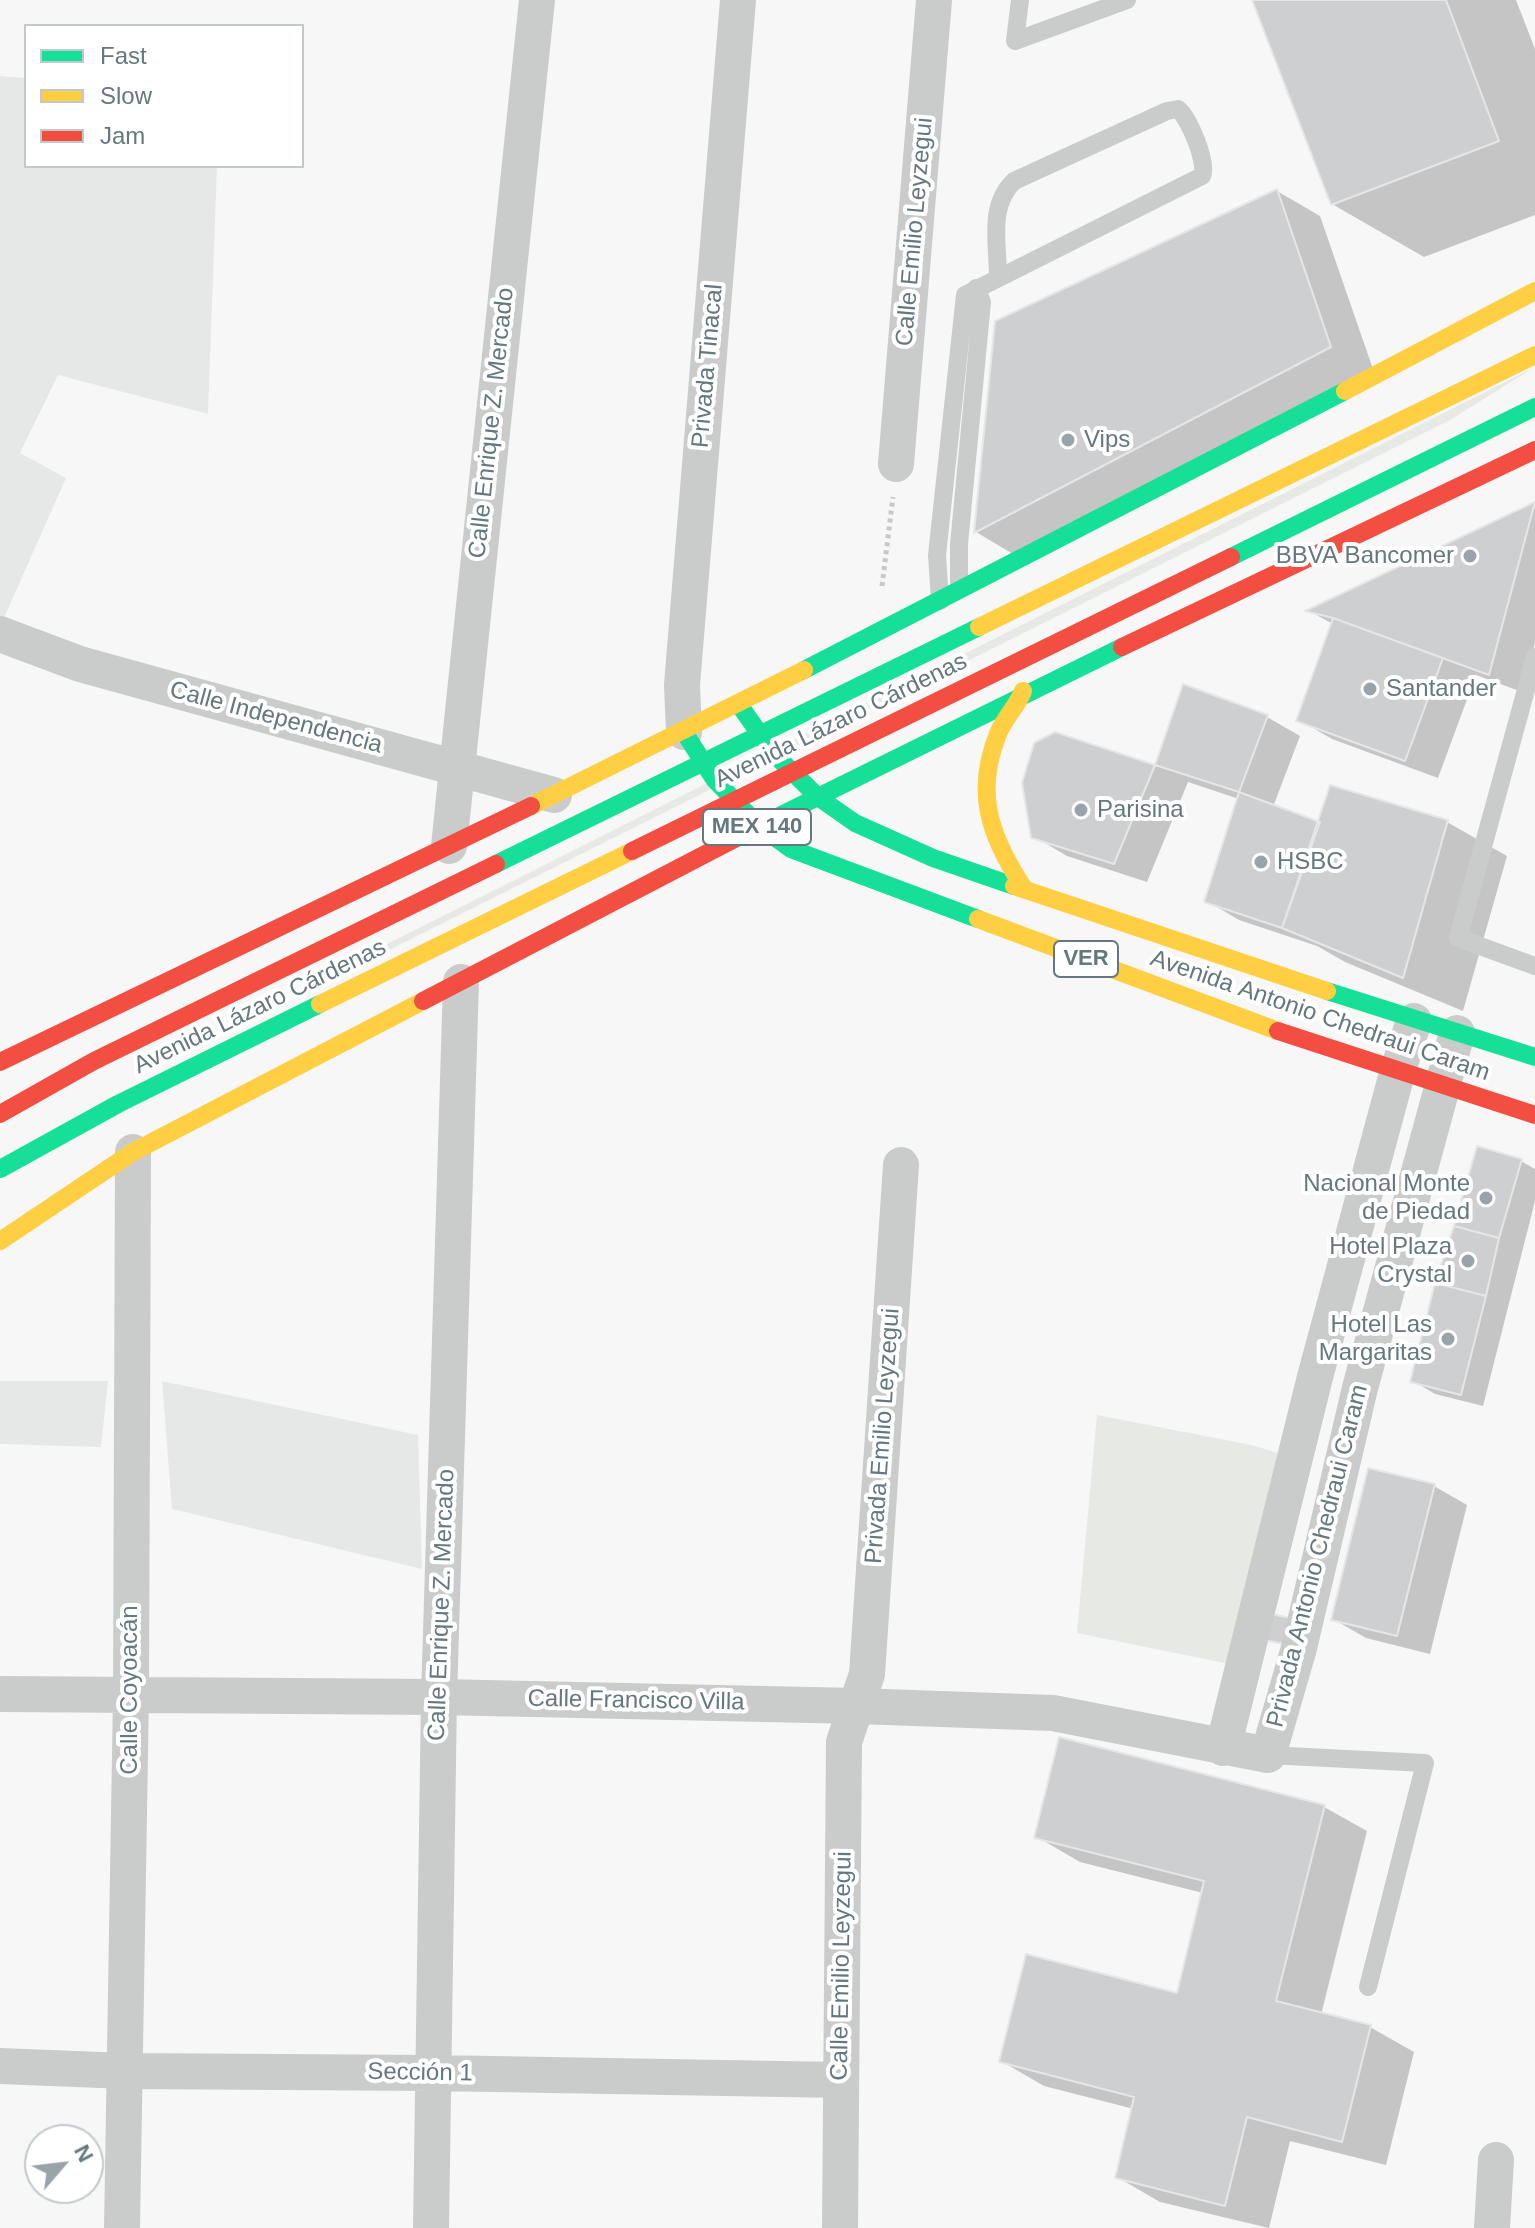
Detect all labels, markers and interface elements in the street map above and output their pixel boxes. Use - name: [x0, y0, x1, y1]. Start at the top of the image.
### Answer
- legend: [24, 24, 304, 168]
- text: Fast: [100, 42, 147, 69]
- text: Slow: [100, 82, 152, 109]
- street label: Calle Emilio Leyzegui: [891, 116, 939, 348]
- text: Jam: [100, 122, 145, 149]
- street label: Privada Tinacal: [686, 283, 730, 449]
- street label: Calle Enrique Z. Mercado: [463, 286, 521, 560]
- place label: Vips: [1084, 426, 1130, 454]
- marker: Vips: [1059, 431, 1077, 449]
- place label: BBVA Bancomer: [1276, 542, 1454, 570]
- marker: BBVA Bancomer: [1461, 547, 1479, 565]
- street label: Avenida Lázaro Cárdenas: [710, 647, 972, 795]
- place label: Santander: [1386, 675, 1497, 703]
- street label: Calle Independencia: [167, 676, 385, 760]
- marker: Santander: [1361, 680, 1379, 698]
- place label: Parisina: [1097, 796, 1184, 824]
- marker: Parisina: [1072, 801, 1090, 819]
- road number: MEX 140: [703, 809, 811, 845]
- place label: HSBC: [1277, 848, 1344, 876]
- marker: HSBC: [1252, 853, 1270, 871]
- street label: Avenida Lázaro Cárdenas: [129, 933, 391, 1081]
- road number: VER: [1054, 941, 1118, 977]
- street label: Avenida Antonio Chedraui Caram: [1146, 944, 1494, 1088]
- place label: Nacional Monte de Piedad: [1303, 1170, 1470, 1226]
- marker: Nacional Monte de Piedad: [1477, 1189, 1495, 1207]
- place label: Hotel Plaza Crystal: [1329, 1233, 1452, 1289]
- marker: Hotel Plaza Crystal: [1459, 1252, 1477, 1270]
- street label: Privada Emilio Leyzegui: [860, 1307, 906, 1565]
- place label: Hotel Las Margaritas: [1319, 1311, 1432, 1367]
- marker: Hotel Las Margaritas: [1439, 1330, 1457, 1348]
- street label: Privada Antonio Chedraui Caram: [1261, 1382, 1375, 1730]
- street label: Calle Enrique Z. Mercado: [423, 1469, 461, 1741]
- street label: Calle Coyoacán: [116, 1605, 144, 1775]
- street label: Calle Francisco Villa: [527, 1685, 745, 1717]
- street label: Calle Emilio Leyzegui: [826, 1851, 858, 2081]
- street label: Sección 1: [367, 2058, 473, 2088]
- north arrow: [24, 2124, 104, 2204]
- text: N: [69, 2141, 99, 2166]

